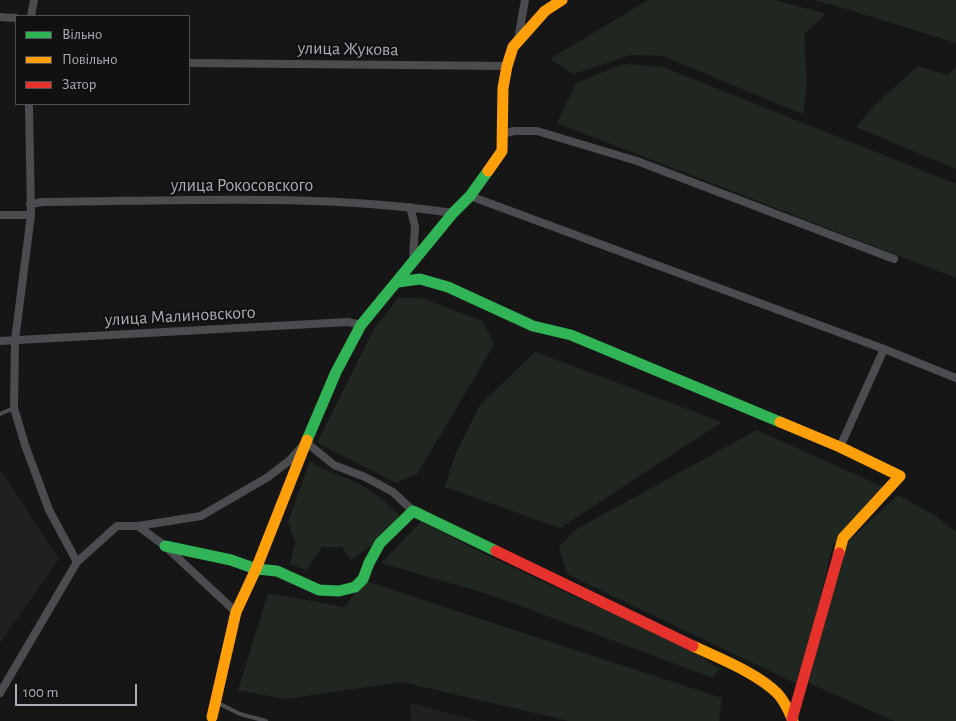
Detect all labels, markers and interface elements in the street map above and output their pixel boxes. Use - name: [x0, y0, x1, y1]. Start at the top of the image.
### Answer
- legend: [15, 15, 190, 105]
- text: Вільно: [62, 27, 102, 42]
- street label: улица Жукова: [297, 37, 399, 61]
- text: Повільно: [62, 52, 118, 67]
- text: Затор: [62, 77, 96, 92]
- street label: улица Рокосовского: [171, 175, 313, 197]
- street label: улица Малиновского: [104, 301, 256, 331]
- scale bar: [18, 674, 140, 706]
- text: 100 m: [23, 685, 58, 700]

